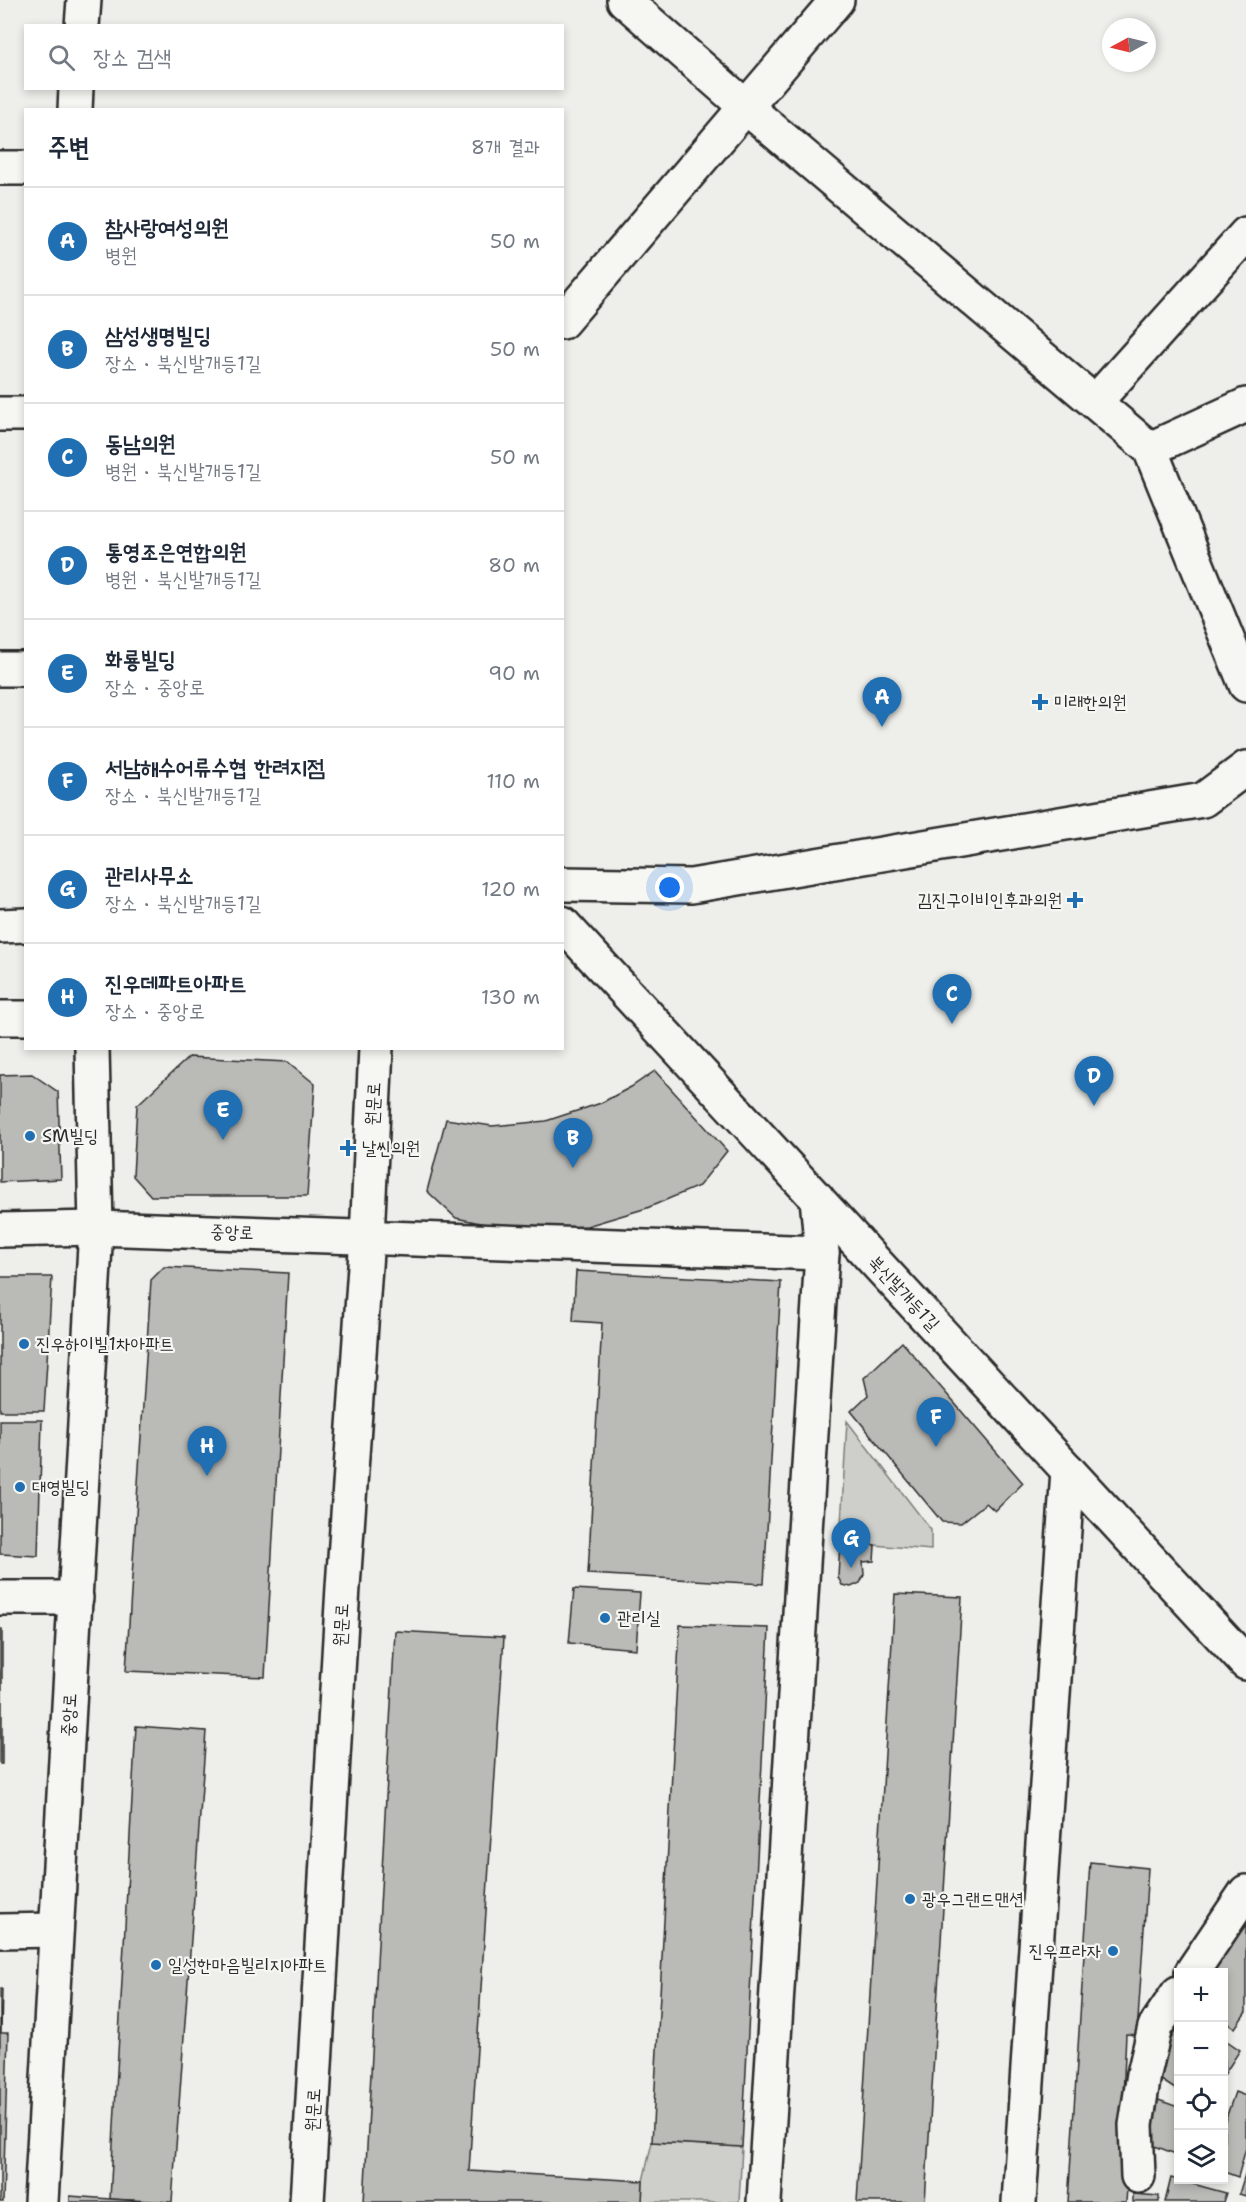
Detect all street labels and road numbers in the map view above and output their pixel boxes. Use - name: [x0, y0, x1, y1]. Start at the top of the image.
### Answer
- street label: 원문로: [360, 1082, 386, 1126]
- street label: 중앙로: [210, 1219, 254, 1245]
- street label: 북신발개등1길: [863, 1250, 945, 1336]
- street label: 원문로: [328, 1603, 354, 1647]
- street label: 중앙로: [56, 1693, 82, 1737]
- street label: 원문로: [300, 2088, 326, 2132]

